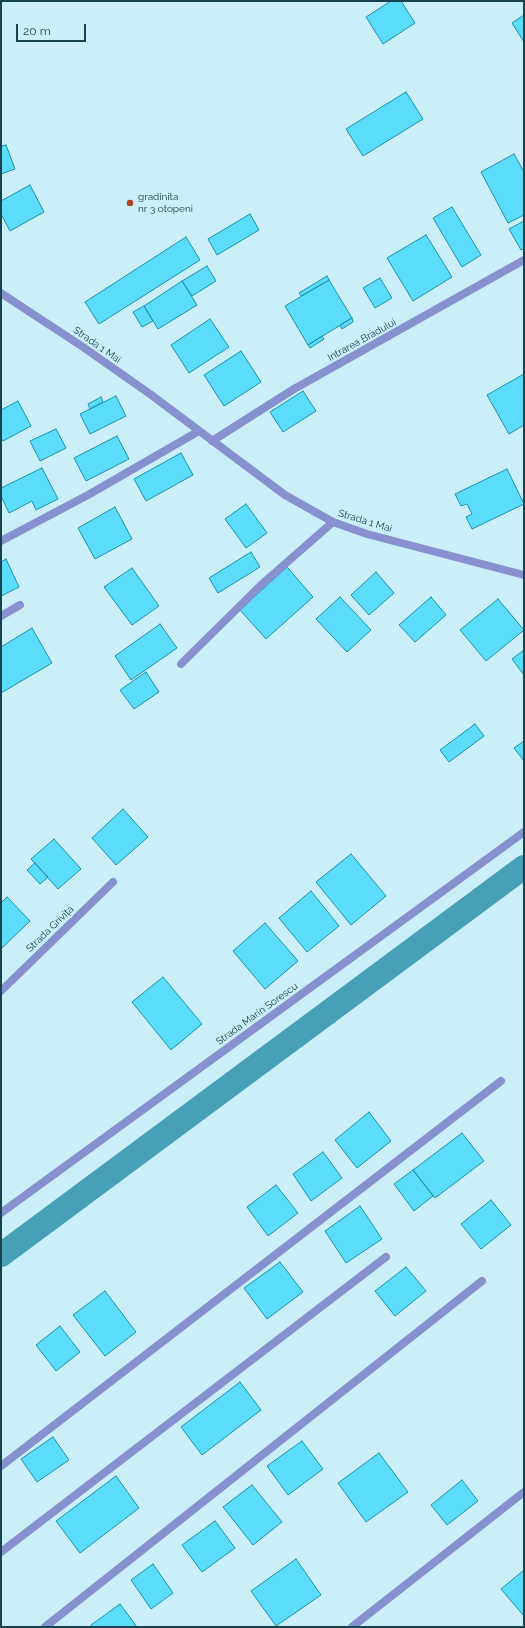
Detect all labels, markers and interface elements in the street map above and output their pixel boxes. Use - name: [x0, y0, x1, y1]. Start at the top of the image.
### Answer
- scale bar: [18, 16, 88, 42]
- text: 20 m: [23, 24, 51, 38]
- place label: gradinita nr 3 otopeni: [138, 191, 193, 214]
- marker: gradinita nr 3 otopeni: [125, 198, 135, 208]
- street label: Intrarea Bradului: [326, 316, 398, 364]
- street label: Strada 1 Mai: [71, 324, 123, 366]
- street label: Strada 1 Mai: [337, 507, 393, 535]
- street label: Strada Grivița: [24, 903, 76, 955]
- street label: Strada Marin Sorescu: [214, 980, 300, 1048]

